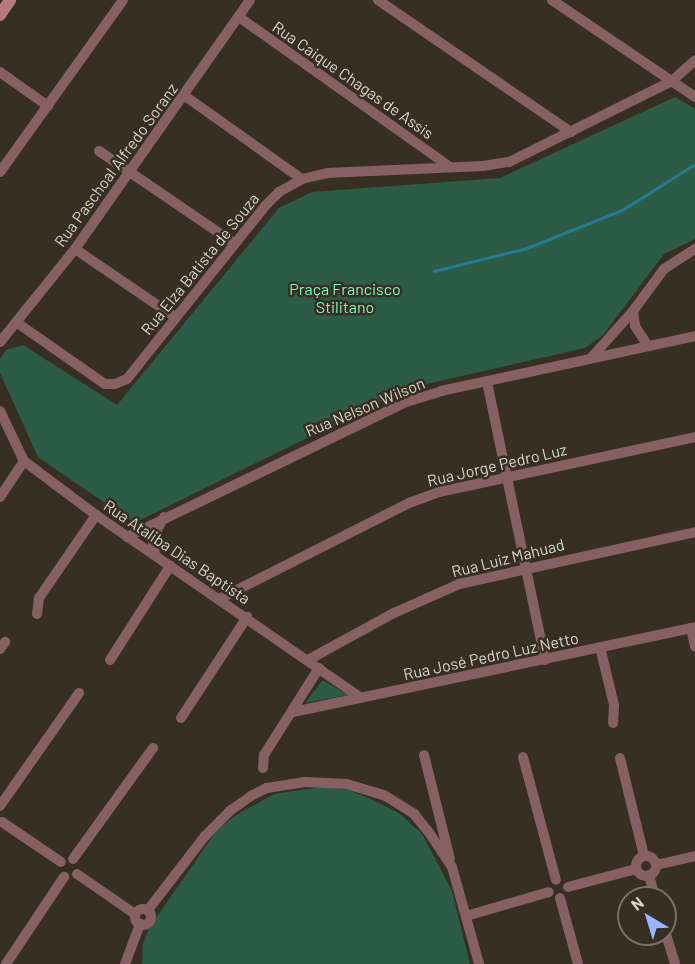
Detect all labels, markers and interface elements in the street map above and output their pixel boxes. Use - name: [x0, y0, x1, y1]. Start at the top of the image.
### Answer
- street label: Rua Caique Chagas de Assis: [269, 17, 437, 143]
- street label: Rua Paschoal Alfredo Soranz: [50, 79, 182, 251]
- street label: Rua Elza Batista de Souza: [137, 189, 263, 339]
- park label: Praça Francisco Stilitano: [289, 279, 401, 317]
- street label: Rua Nelson Wilson: [302, 373, 428, 441]
- street label: Rua Jorge Pedro Luz: [425, 440, 569, 490]
- street label: Rua Ataliba Dias Baptista: [100, 496, 254, 608]
- street label: Rua Luiz Mahuad: [450, 535, 566, 581]
- street label: Rua José Pedro Luz Netto: [402, 628, 580, 684]
- north arrow: [617, 886, 677, 946]
- text: N: [627, 892, 647, 914]

